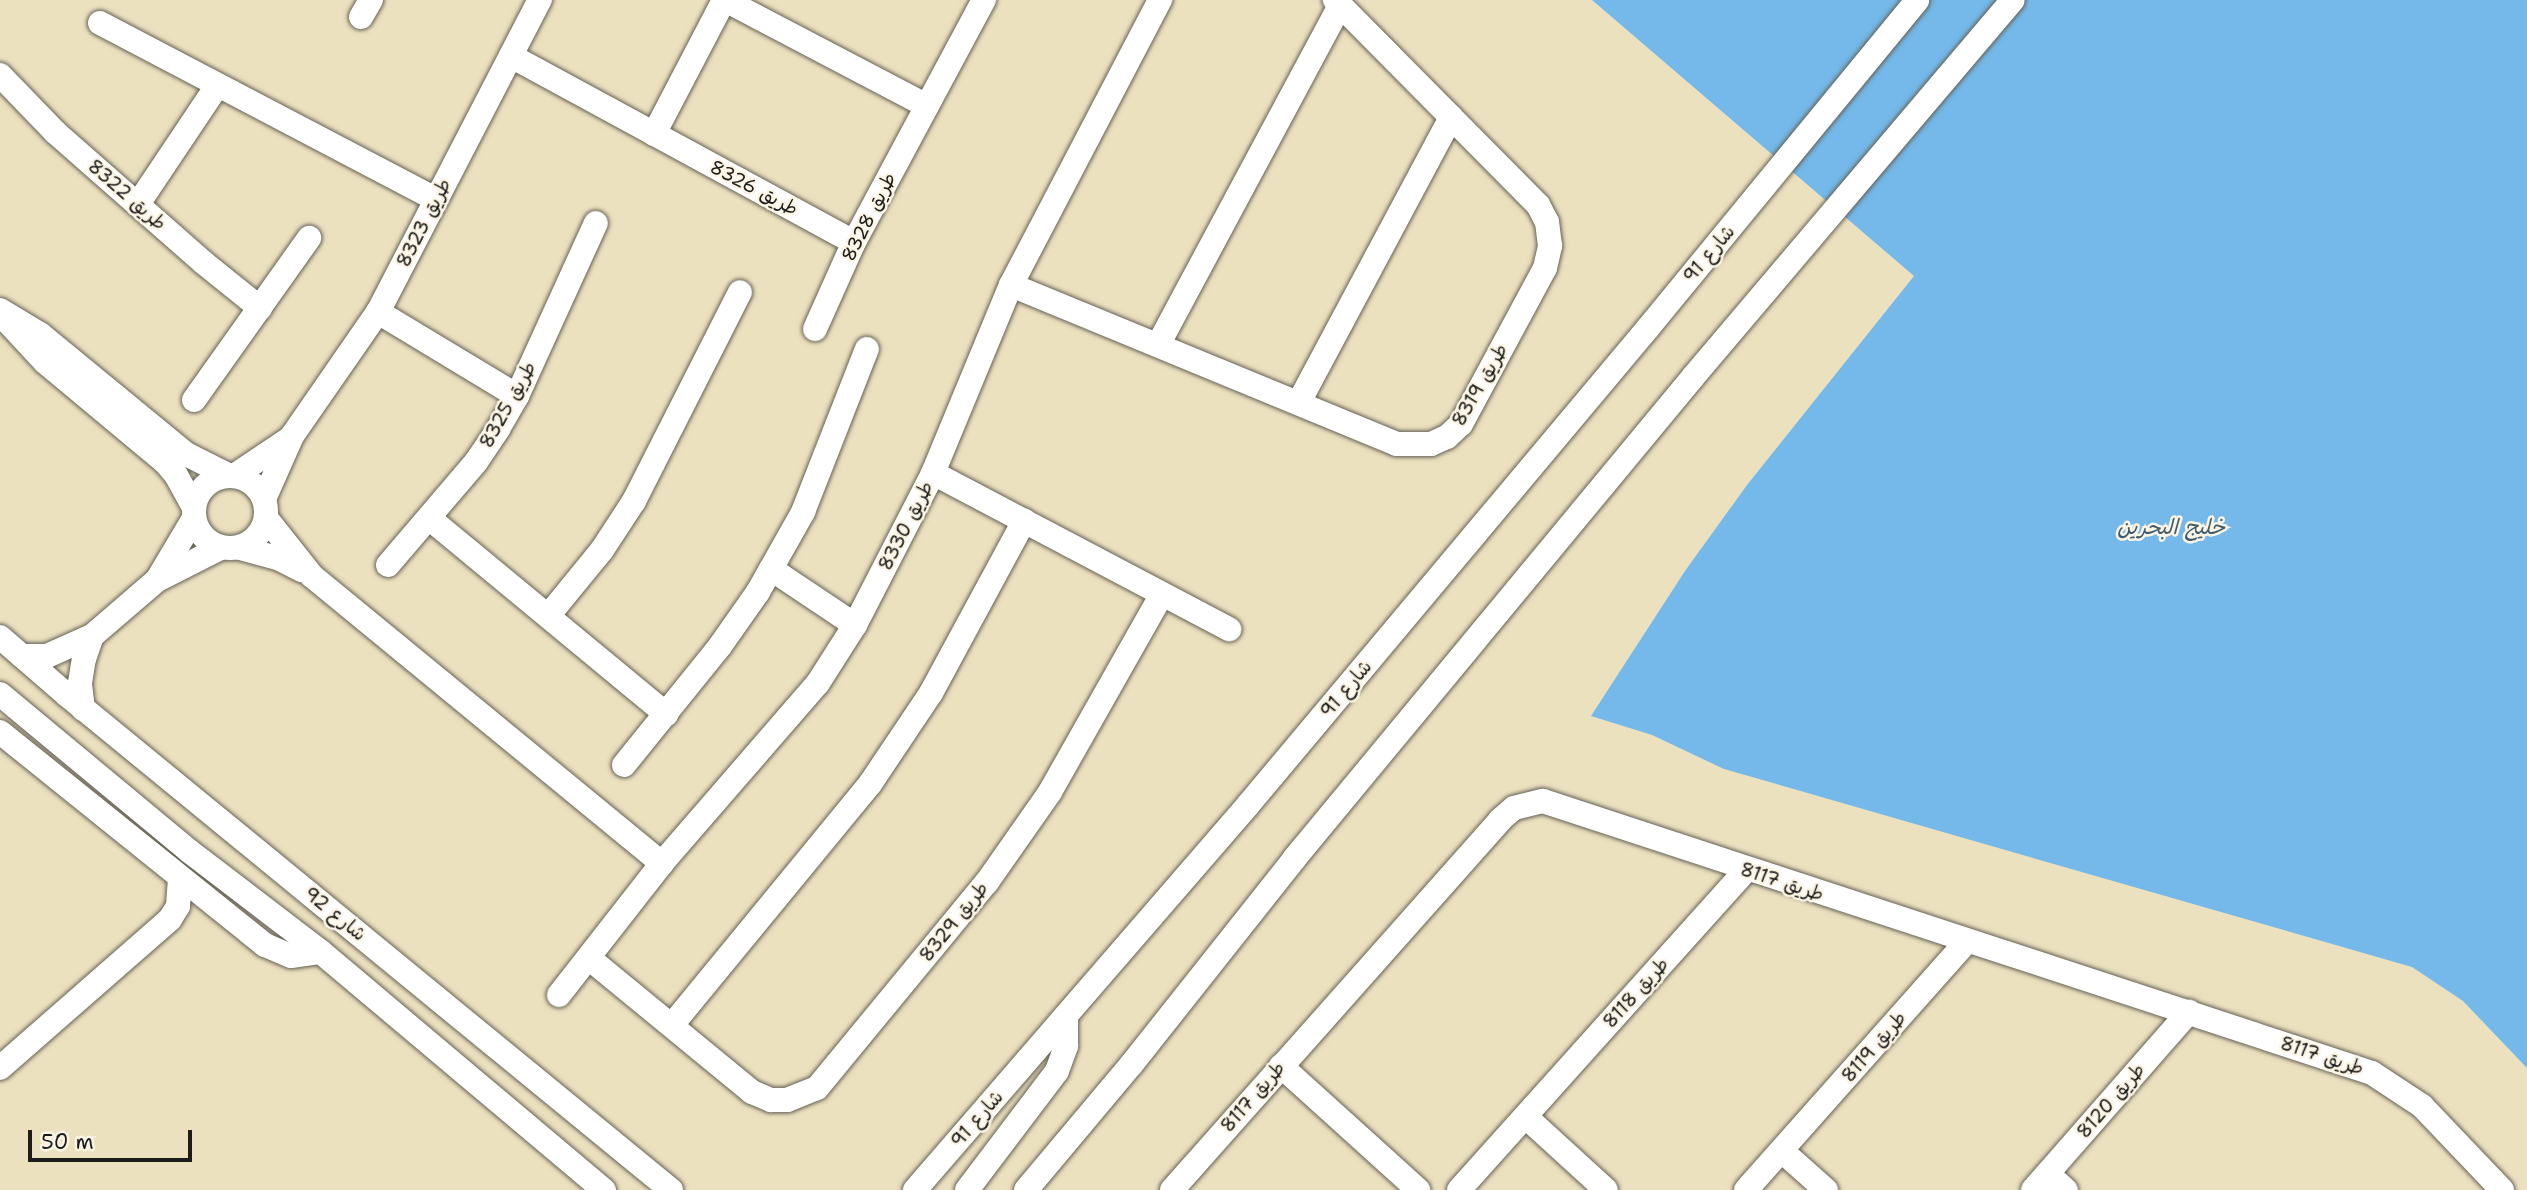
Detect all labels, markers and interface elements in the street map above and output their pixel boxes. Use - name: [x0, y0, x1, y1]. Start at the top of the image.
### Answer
- street label: طريق 8322: [83, 155, 171, 235]
- street label: طريق 8326: [706, 155, 802, 221]
- street label: طريق 8328: [837, 169, 901, 265]
- street label: طريق 8323: [392, 175, 456, 271]
- street label: شارع 91: [1678, 221, 1740, 287]
- street label: طريق 8319: [1447, 340, 1513, 430]
- street label: طريق 8325: [475, 358, 541, 452]
- street label: طريق 8330: [874, 478, 938, 574]
- water label: خليج البحرين: [2117, 514, 2225, 540]
- street label: شارع 91: [1315, 656, 1377, 722]
- street label: طريق 8117: [1737, 858, 1827, 906]
- street label: طريق 8329: [915, 877, 993, 967]
- street label: شارع 92: [299, 882, 371, 946]
- street label: طريق 8118: [1598, 953, 1674, 1033]
- street label: طريق 8119: [1837, 1007, 1911, 1087]
- street label: طريق 8117: [2277, 1032, 2367, 1080]
- street label: طريق 8117: [1216, 1057, 1290, 1137]
- street label: طريق 8120: [2072, 1059, 2150, 1143]
- street label: شارع 91: [946, 1086, 1008, 1152]
- scale bar: [32, 1116, 196, 1160]
- text: 50 m: [41, 1128, 94, 1156]

